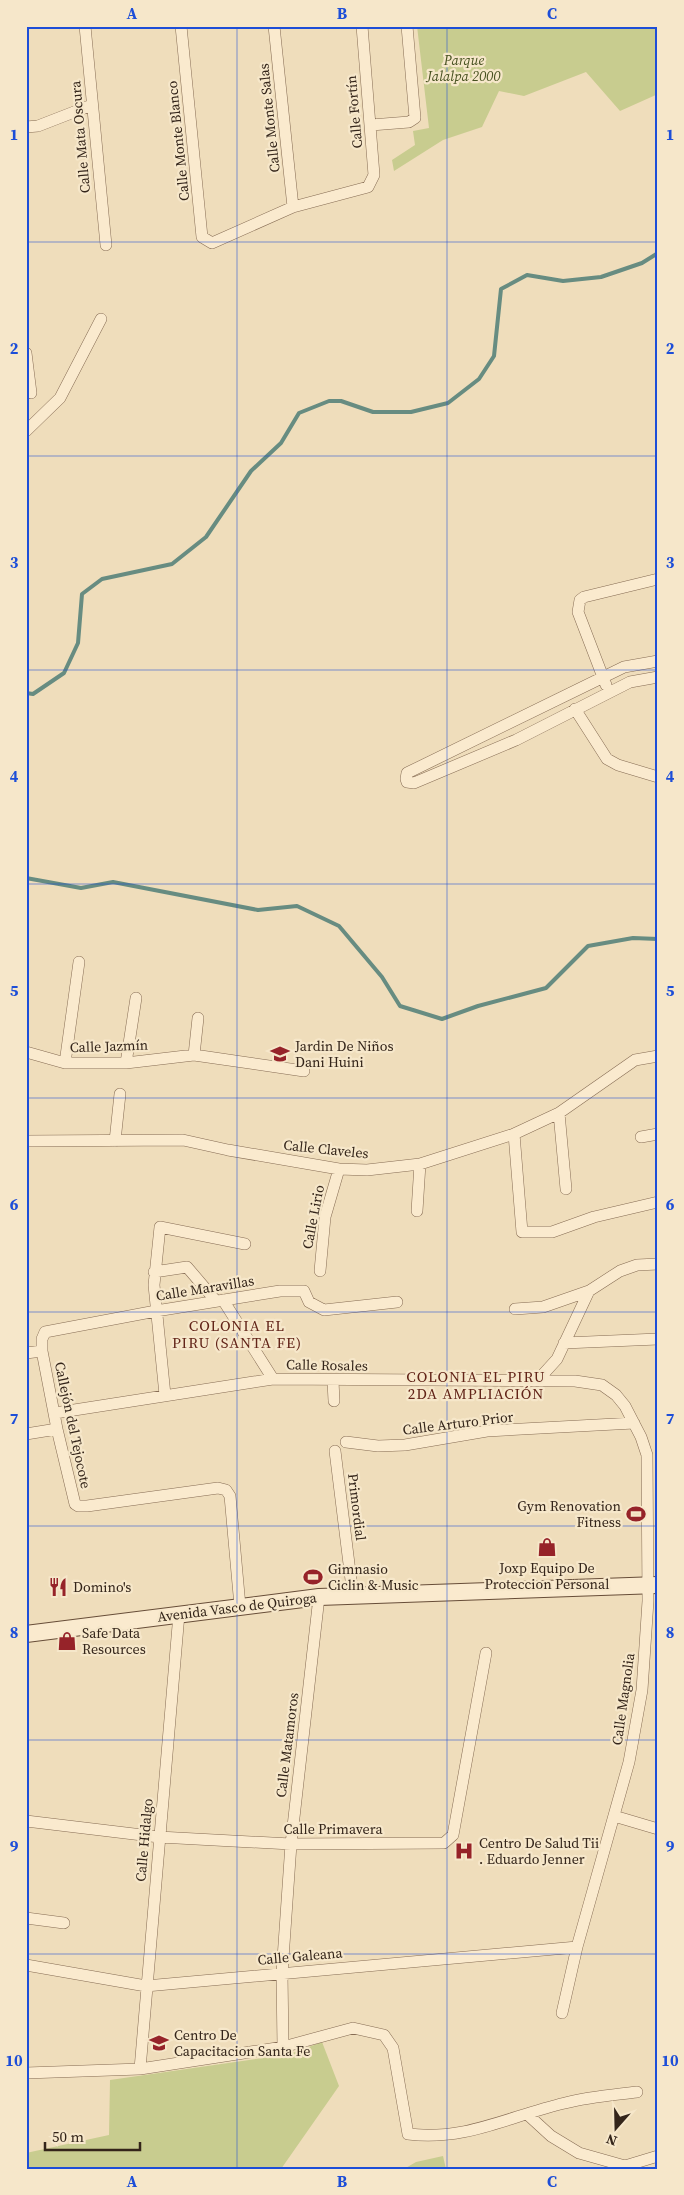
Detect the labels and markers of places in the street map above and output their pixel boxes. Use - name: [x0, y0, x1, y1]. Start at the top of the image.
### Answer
- place label: Jardin De Niños Dani Huini: [294, 1036, 394, 1072]
- school or university icon: Jardin De Niños Dani Huini: [269, 1043, 291, 1065]
- place label: Gym Renovation Fitness: [517, 1496, 622, 1532]
- sports icon: Gym Renovation Fitness: [625, 1503, 647, 1525]
- shop icon: Joxp Equipo De Proteccion Personal: [536, 1536, 558, 1558]
- place label: Joxp Equipo De Proteccion Personal: [485, 1558, 609, 1594]
- place label: Gimnasio Ciclin & Music: [328, 1559, 419, 1595]
- sports icon: Gimnasio Ciclin & Music: [302, 1566, 324, 1588]
- restaurant icon: Domino's: [47, 1576, 69, 1598]
- place label: Domino's: [73, 1577, 131, 1597]
- place label: Safe Data Resources: [82, 1623, 146, 1659]
- shop icon: Safe Data Resources: [56, 1630, 78, 1652]
- place label: Centro De Salud Tii . Eduardo Jenner: [479, 1833, 599, 1869]
- hospital icon: Centro De Salud Tii . Eduardo Jenner: [453, 1840, 475, 1862]
- place label: Centro De Capacitacion Santa Fe: [174, 2025, 310, 2061]
- school or university icon: Centro De Capacitacion Santa Fe: [148, 2032, 170, 2054]

